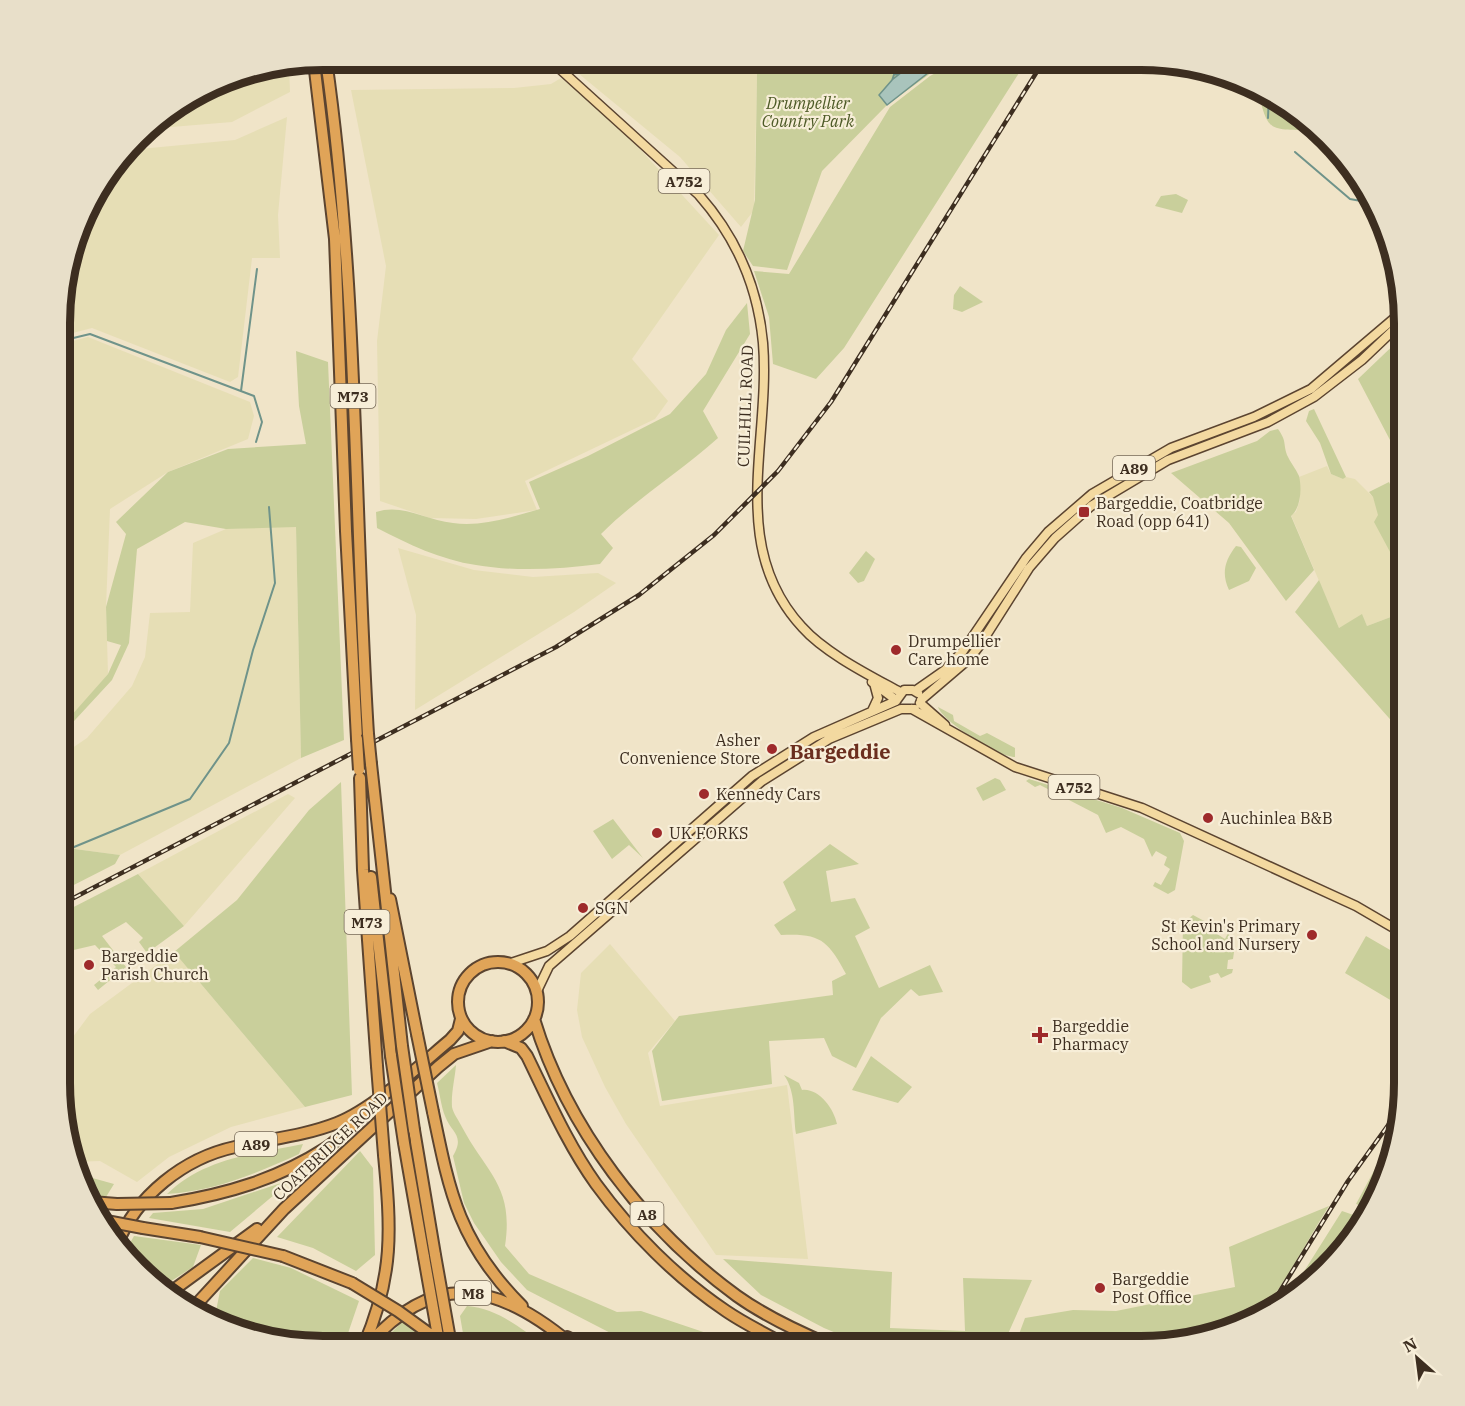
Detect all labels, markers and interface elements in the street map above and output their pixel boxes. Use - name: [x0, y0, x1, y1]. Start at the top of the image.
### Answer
- park label: Drumpellier Country Park: [762, 93, 855, 131]
- road number: A752: [658, 169, 710, 193]
- street label: CUILHILL ROAD: [733, 345, 757, 467]
- road number: M73: [330, 384, 376, 408]
- road number: A89: [1113, 456, 1155, 480]
- place label: Bargeddie, Coatbridge Road (opp 641): [1096, 493, 1263, 531]
- marker: Bargeddie, Coatbridge Road (opp 641): [1077, 505, 1091, 519]
- place label: Drumpellier Care home: [908, 631, 1001, 669]
- marker: Drumpellier Care home: [889, 643, 903, 657]
- place label: Asher Convenience Store: [620, 730, 760, 768]
- district label: Bargeddie: [789, 738, 891, 765]
- marker: Asher Convenience Store: [765, 742, 779, 756]
- road number: A752: [1048, 775, 1100, 799]
- place label: Kennedy Cars: [716, 784, 821, 804]
- marker: Kennedy Cars: [697, 787, 711, 801]
- place label: Auchinlea B&B: [1220, 808, 1333, 828]
- marker: Auchinlea B&B: [1201, 811, 1215, 825]
- place label: UK FORKS: [669, 823, 748, 843]
- marker: UK FORKS: [650, 826, 664, 840]
- place label: SGN: [595, 898, 628, 918]
- marker: SGN: [576, 901, 590, 915]
- road number: M73: [344, 910, 389, 934]
- place label: St Kevin's Primary School and Nursery: [1151, 916, 1300, 954]
- marker: St Kevin's Primary School and Nursery: [1305, 928, 1319, 942]
- place label: Bargeddie Parish Church: [101, 946, 209, 984]
- marker: Bargeddie Parish Church: [82, 958, 96, 972]
- place label: Bargeddie Pharmacy: [1052, 1016, 1129, 1054]
- marker: Bargeddie Pharmacy: [1033, 1028, 1047, 1042]
- street label: COATBRIDGE ROAD: [268, 1088, 392, 1204]
- road number: A89: [235, 1132, 277, 1156]
- road number: A8: [630, 1202, 664, 1226]
- place label: Bargeddie Post Office: [1112, 1269, 1192, 1307]
- road number: M8: [455, 1281, 491, 1305]
- marker: Bargeddie Post Office: [1093, 1281, 1107, 1295]
- north arrow: [1387, 1328, 1447, 1388]
- text: N: [1400, 1333, 1420, 1357]

